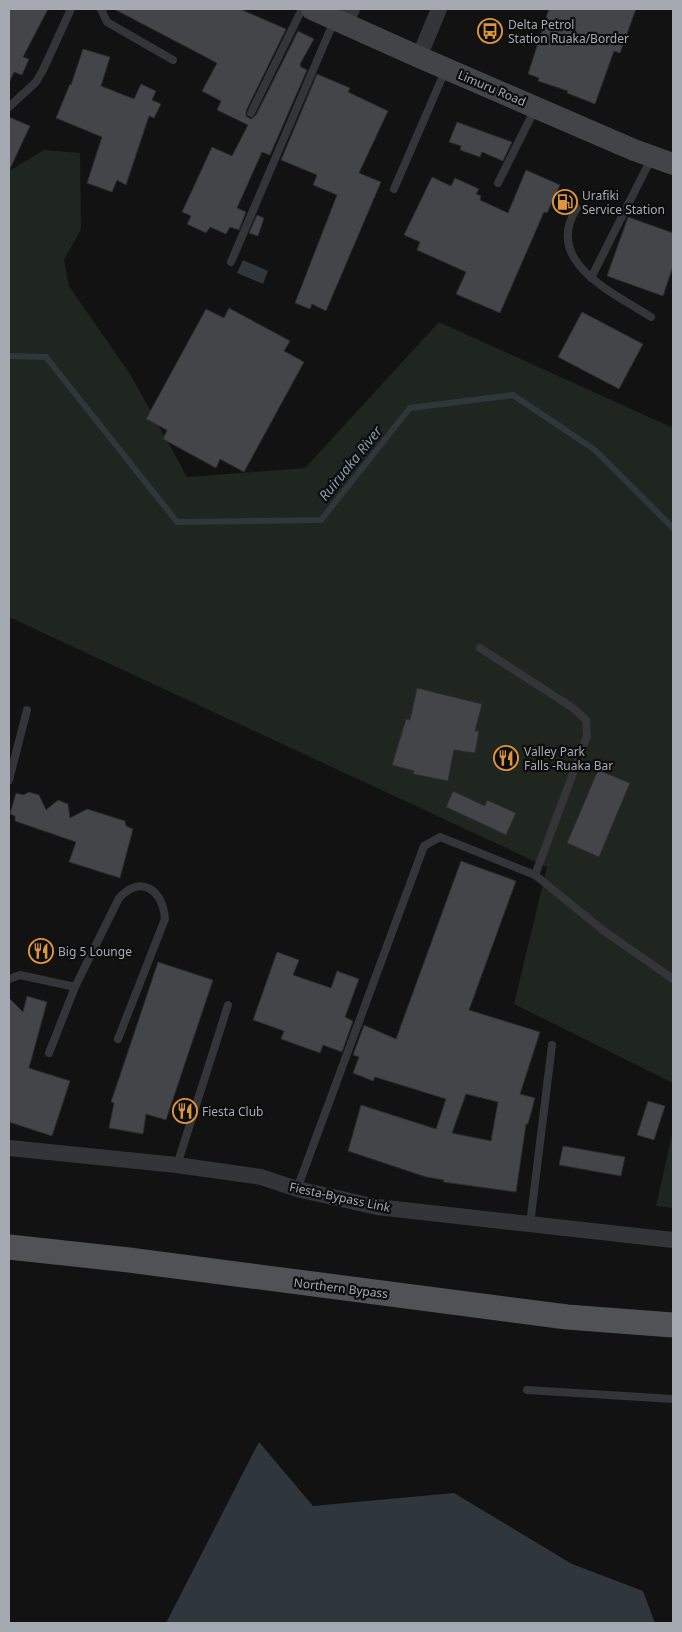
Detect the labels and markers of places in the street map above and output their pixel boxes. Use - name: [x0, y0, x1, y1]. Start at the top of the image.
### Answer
- place label: Delta Petrol Station Ruaka/Border: [508, 16, 629, 47]
- bus stop icon: Delta Petrol Station Ruaka/Border: [477, 18, 503, 44]
- place label: Urafiki Service Station: [582, 187, 665, 218]
- fuel station icon: Urafiki Service Station: [552, 189, 578, 215]
- place label: Valley Park Falls -Ruaka Bar: [524, 743, 613, 774]
- restaurant icon: Valley Park Falls -Ruaka Bar: [493, 745, 519, 771]
- restaurant icon: Big 5 Lounge: [28, 938, 54, 964]
- place label: Big 5 Lounge: [58, 943, 132, 960]
- restaurant icon: Fiesta Club: [172, 1098, 198, 1124]
- place label: Fiesta Club: [202, 1103, 264, 1120]

